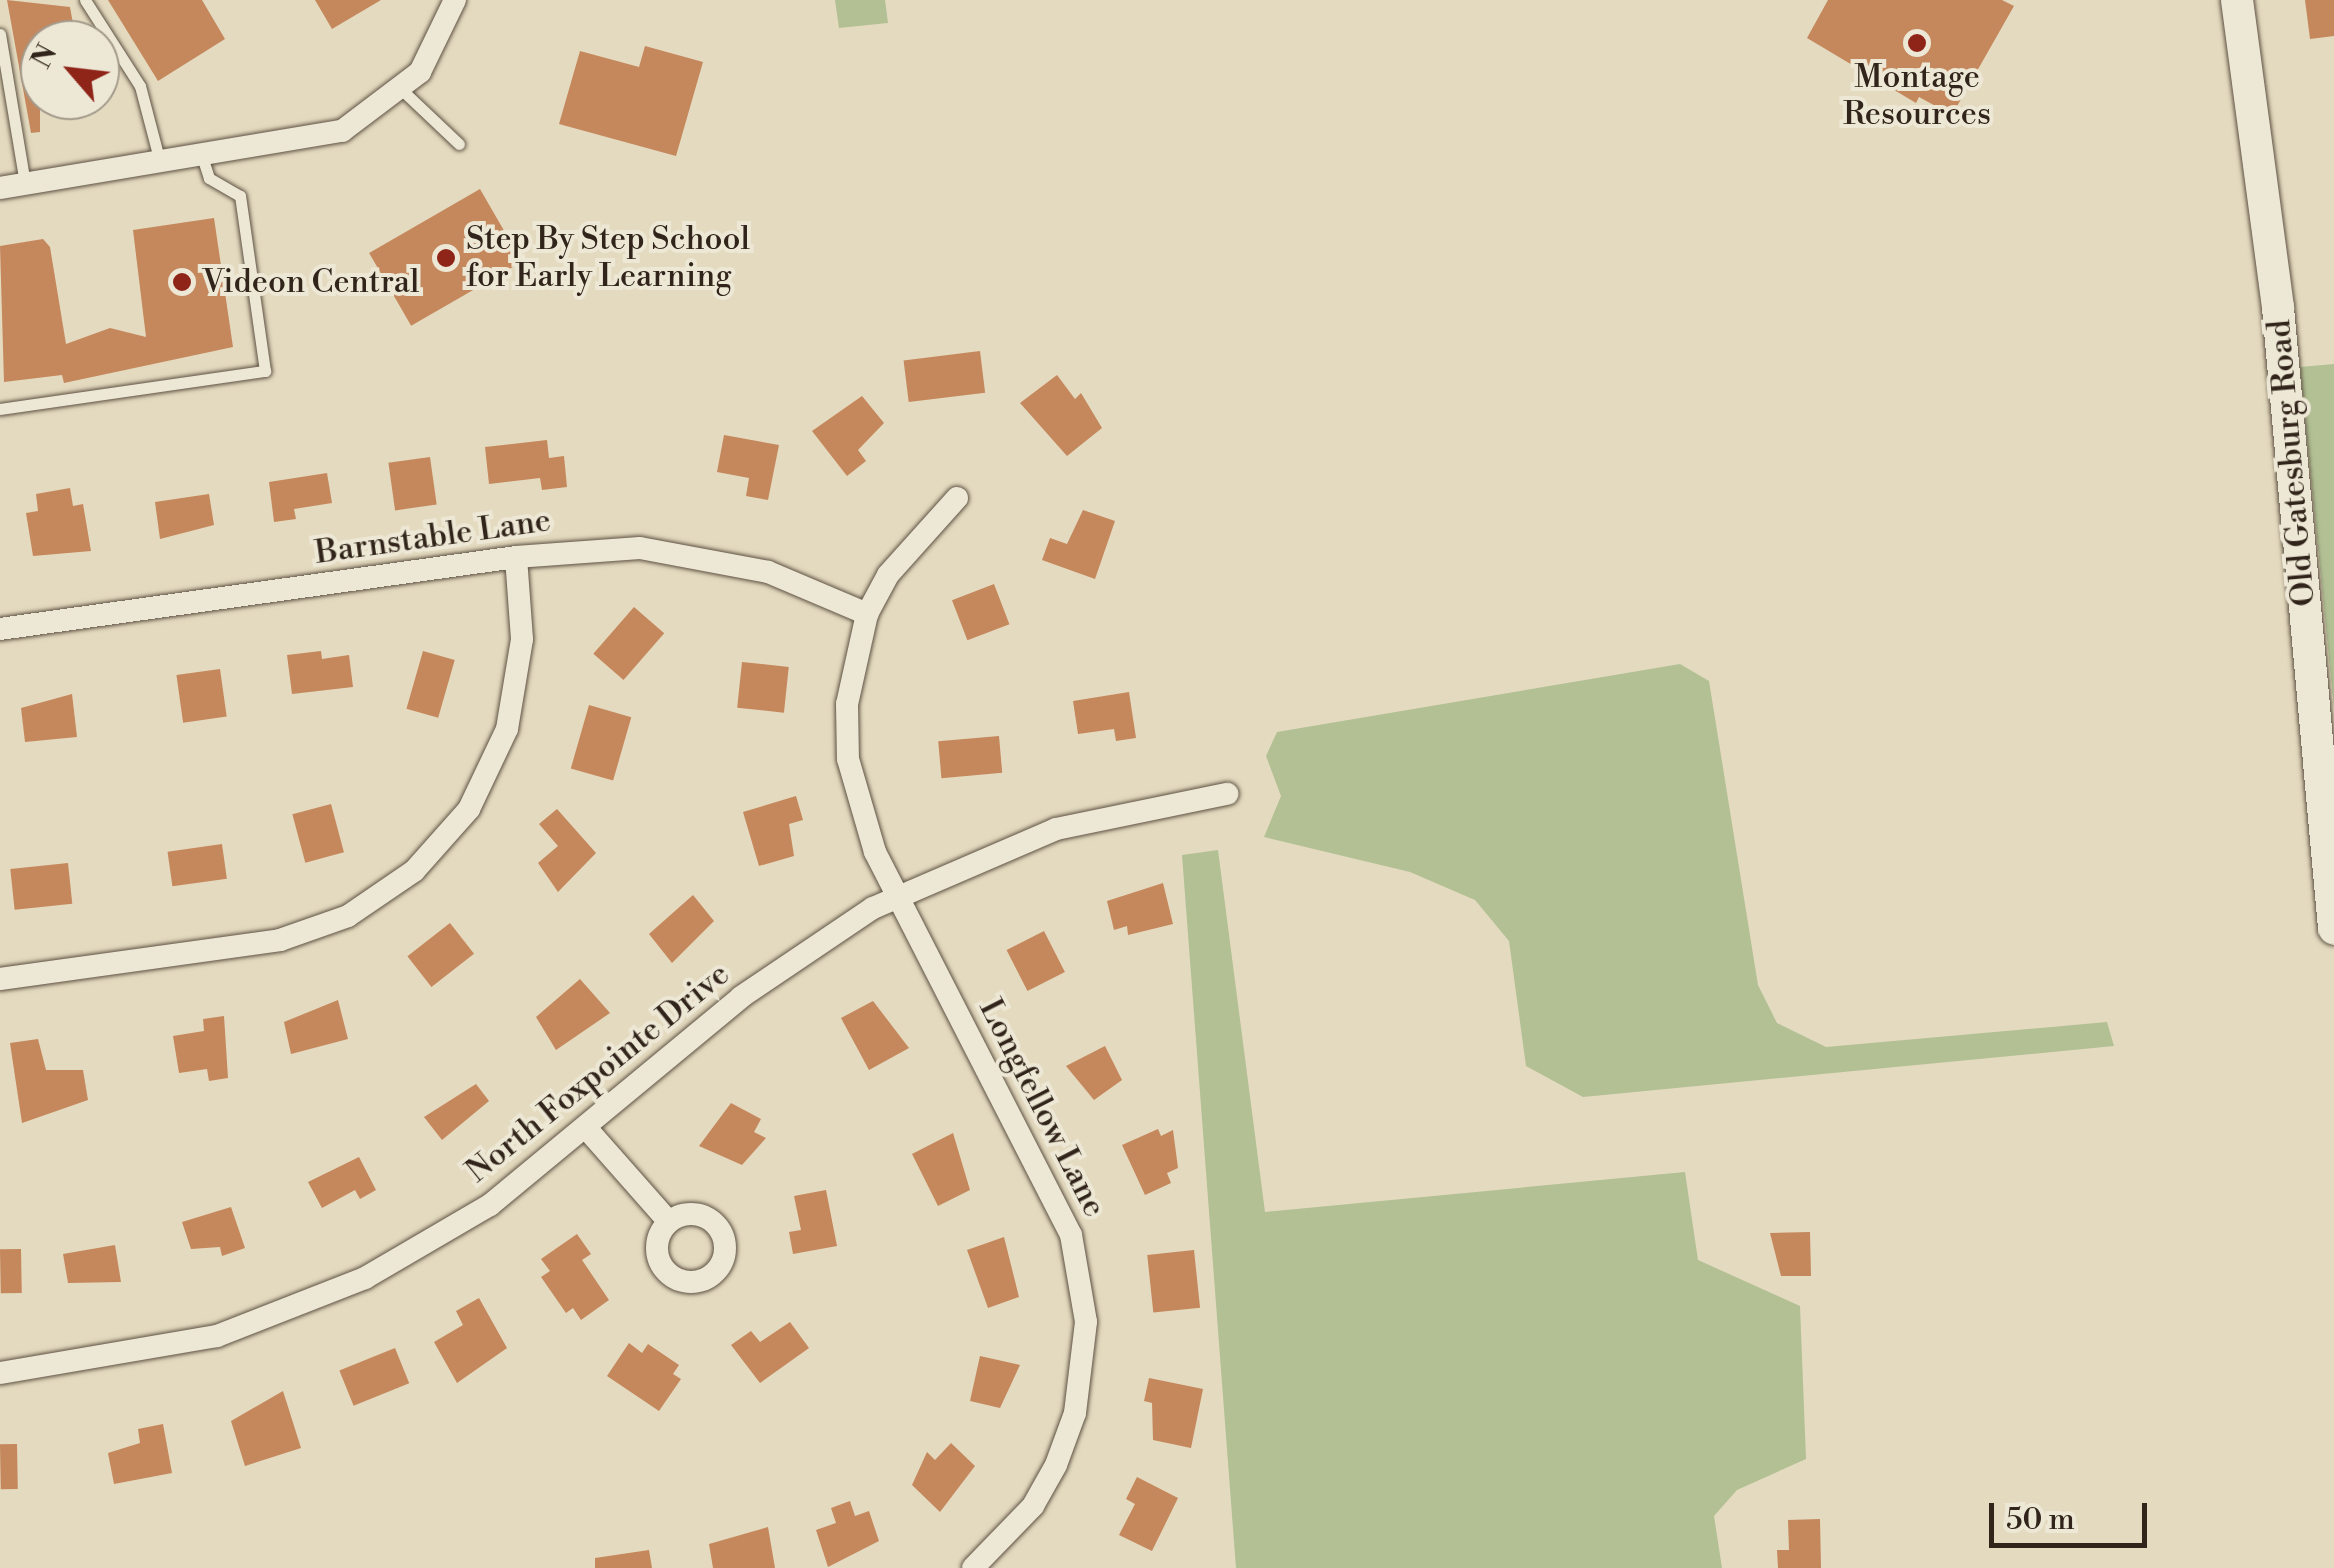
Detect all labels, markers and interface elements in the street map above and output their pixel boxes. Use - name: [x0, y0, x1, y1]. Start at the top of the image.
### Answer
- north arrow: [20, 20, 120, 120]
- marker: Montage Resources: [1906, 32, 1928, 54]
- text: N: [24, 39, 65, 75]
- place label: Montage Resources: [1843, 59, 1991, 134]
- place label: Step By Step School for Early Learning: [466, 221, 750, 296]
- marker: Step By Step School for Early Learning: [435, 247, 457, 269]
- place label: Videon Central: [202, 263, 420, 301]
- marker: Videon Central: [171, 271, 193, 293]
- street label: Old Gatesburg Road: [2260, 318, 2324, 608]
- street label: Barnstable Lane: [313, 501, 553, 573]
- street label: North Foxpointe Drive: [459, 955, 737, 1191]
- street label: Longfellow Lane: [971, 993, 1113, 1223]
- scale bar: [1994, 1483, 2152, 1545]
- text: 50 m: [2006, 1501, 2075, 1539]

